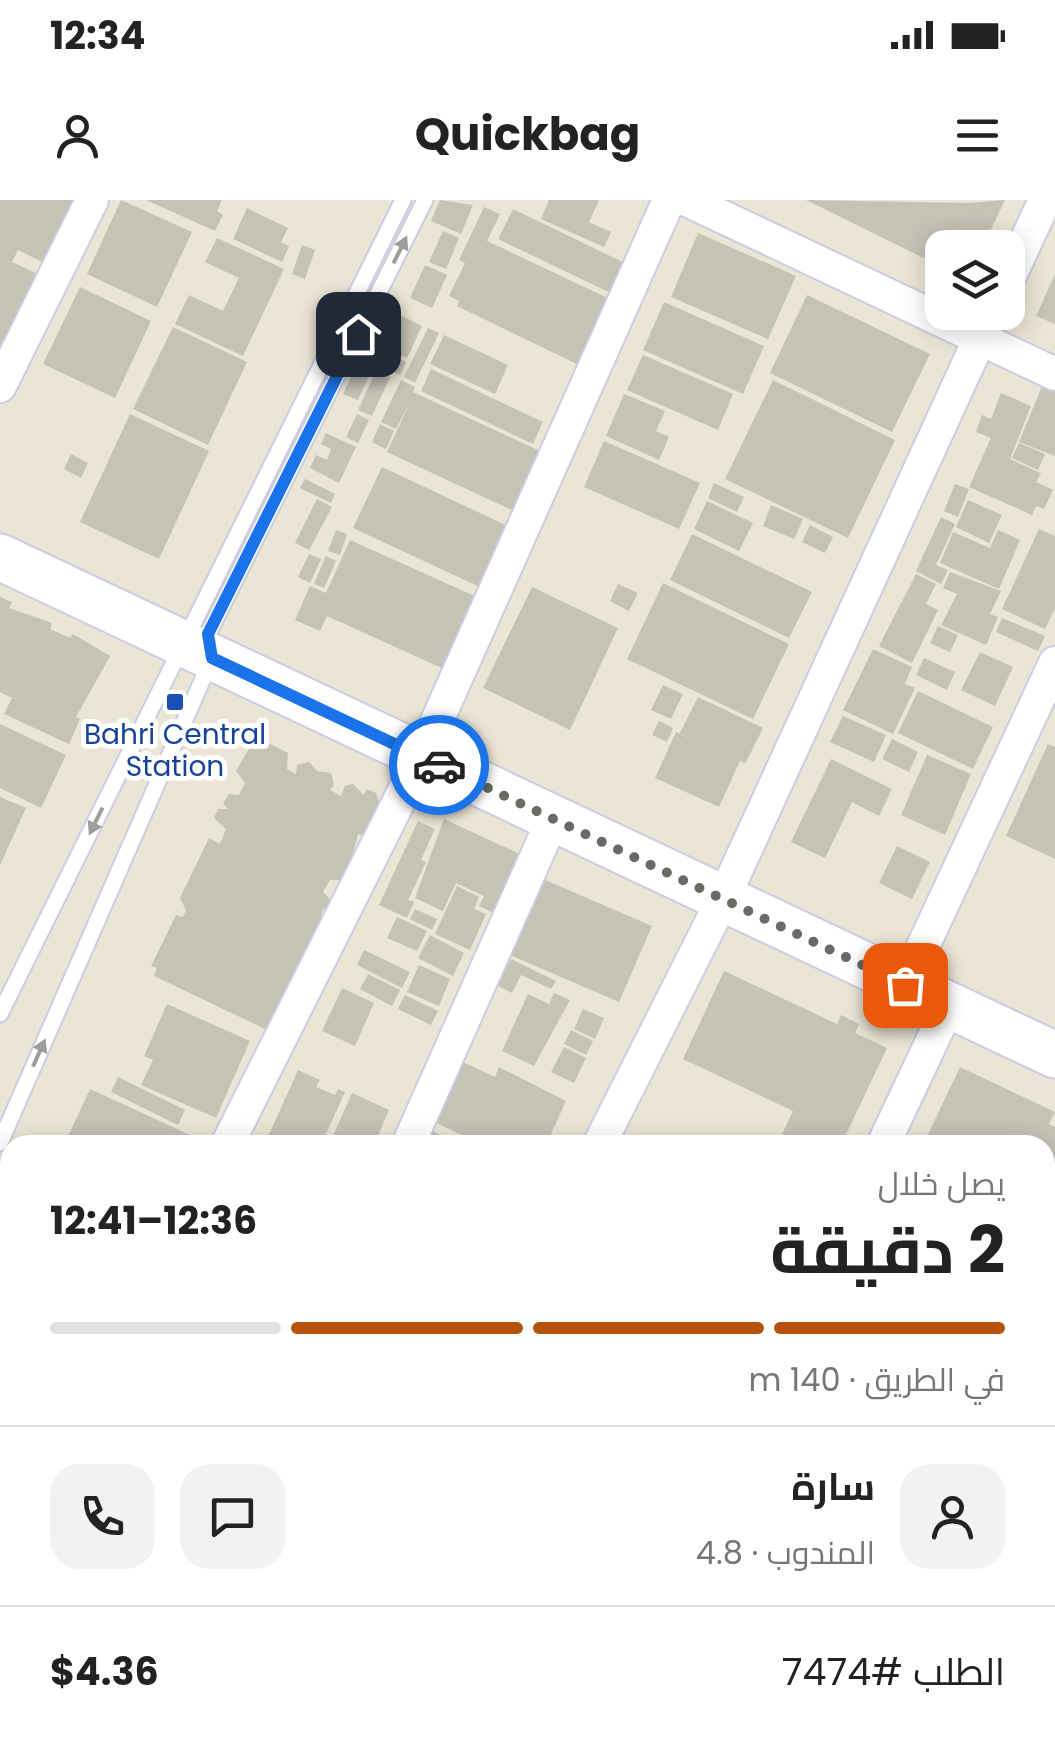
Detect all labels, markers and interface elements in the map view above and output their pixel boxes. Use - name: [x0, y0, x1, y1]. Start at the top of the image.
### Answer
- text: 12:34: [50, 9, 146, 62]
- text: Quickbag: [415, 103, 640, 166]
- icon: person: [50, 108, 105, 163]
- icon: menu: [950, 108, 1005, 163]
- map controls: [925, 230, 1025, 330]
- button: layers: [925, 230, 1025, 330]
- one-way arrow: [391, 235, 408, 264]
- pin: [316, 292, 401, 377]
- icon: home: [331, 307, 386, 362]
- marker: Bahri Central Station: [164, 691, 186, 713]
- place label: Bahri Central Station: [84, 715, 266, 786]
- courier: [389, 715, 489, 815]
- icon: car: [412, 738, 467, 793]
- one-way arrow: [87, 806, 104, 835]
- pin: [863, 943, 948, 1028]
- icon: bag: [878, 958, 933, 1013]
- one-way arrow: [31, 1038, 47, 1068]
- text: يصل خلال: [878, 1161, 1005, 1206]
- text: 12:36–12:41: [50, 1194, 257, 1247]
- text: 2 دقيقة: [770, 1205, 1005, 1296]
- text: في الطريق · 140 m: [749, 1357, 1005, 1402]
- text: سارة: [792, 1460, 875, 1513]
- button: phone: [50, 1464, 155, 1569]
- button: chat: [180, 1464, 285, 1569]
- button: person: [900, 1464, 1005, 1569]
- text: المندوب · 4.8: [696, 1530, 875, 1575]
- text: $4.36: [50, 1645, 159, 1698]
- text: الطلب #7474: [782, 1645, 1005, 1698]

